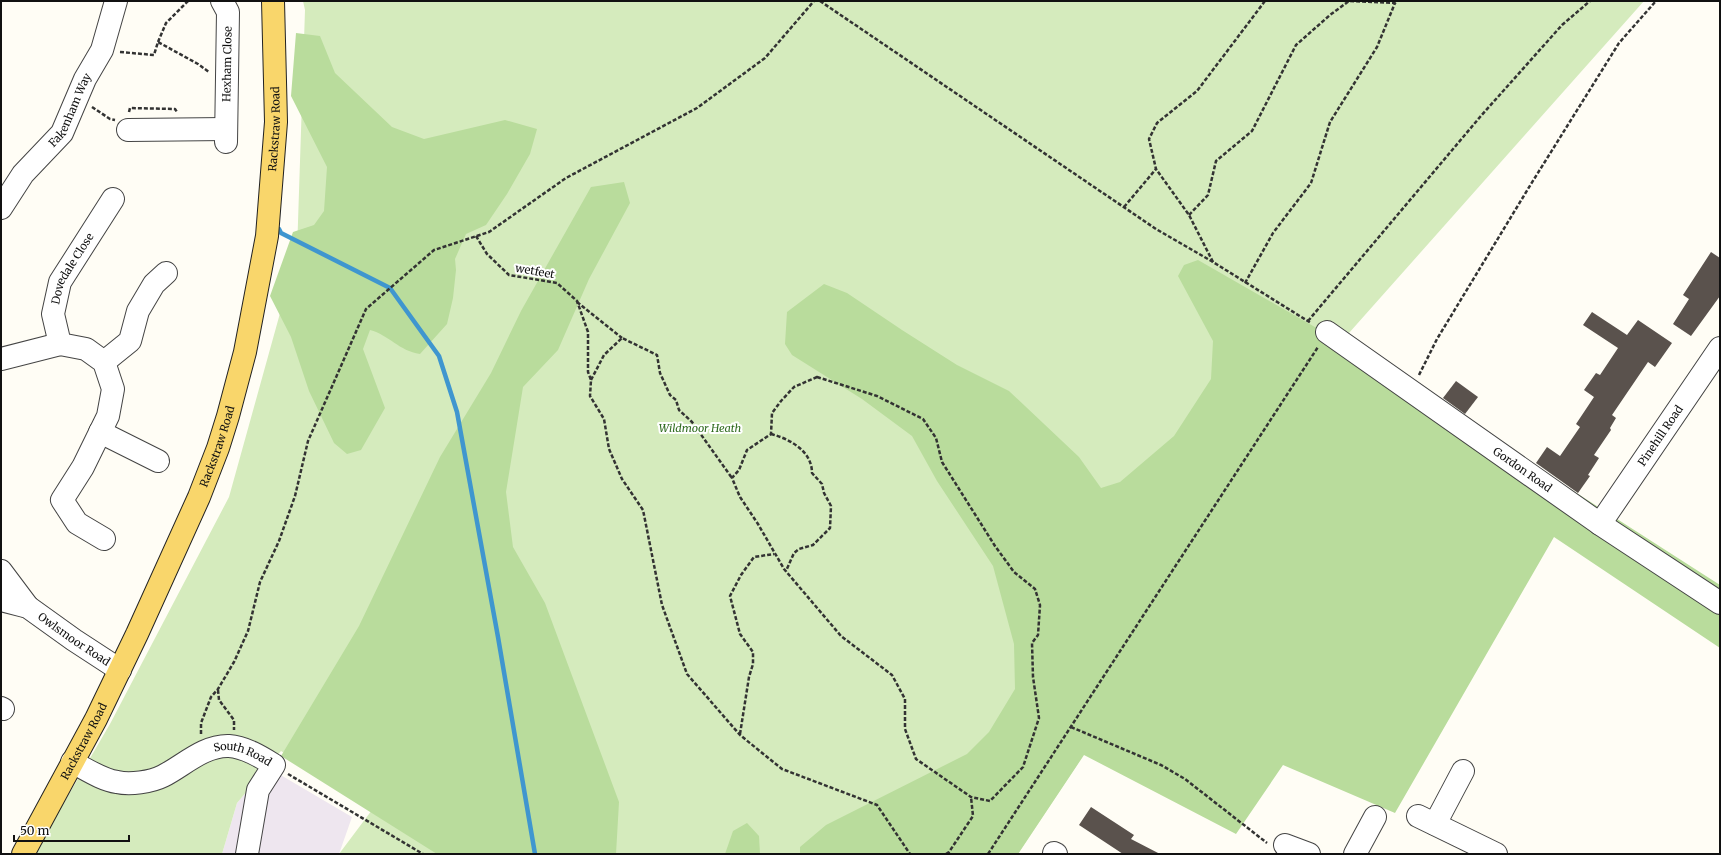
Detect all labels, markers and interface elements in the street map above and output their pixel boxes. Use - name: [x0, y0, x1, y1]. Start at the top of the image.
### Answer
- street label: Hexham Close: [219, 26, 235, 102]
- street label: Fakenham Way: [45, 70, 94, 150]
- street label: Rackstraw Road: [265, 86, 283, 172]
- street label: Dovedale Close: [48, 230, 97, 306]
- street label: wetfeet: [513, 261, 556, 281]
- street label: Pinehill Road: [1635, 402, 1686, 469]
- street label: Rackstraw Road: [197, 404, 237, 489]
- park label: Wildmoor Heath: [659, 421, 741, 435]
- street label: Gordon Road: [1490, 444, 1555, 495]
- street label: Owlsmoor Road: [35, 609, 113, 669]
- street label: Rackstraw Road: [57, 700, 110, 782]
- street label: South Road: [212, 739, 275, 769]
- scale bar: [14, 817, 129, 843]
- text: 50 m: [20, 823, 49, 838]

